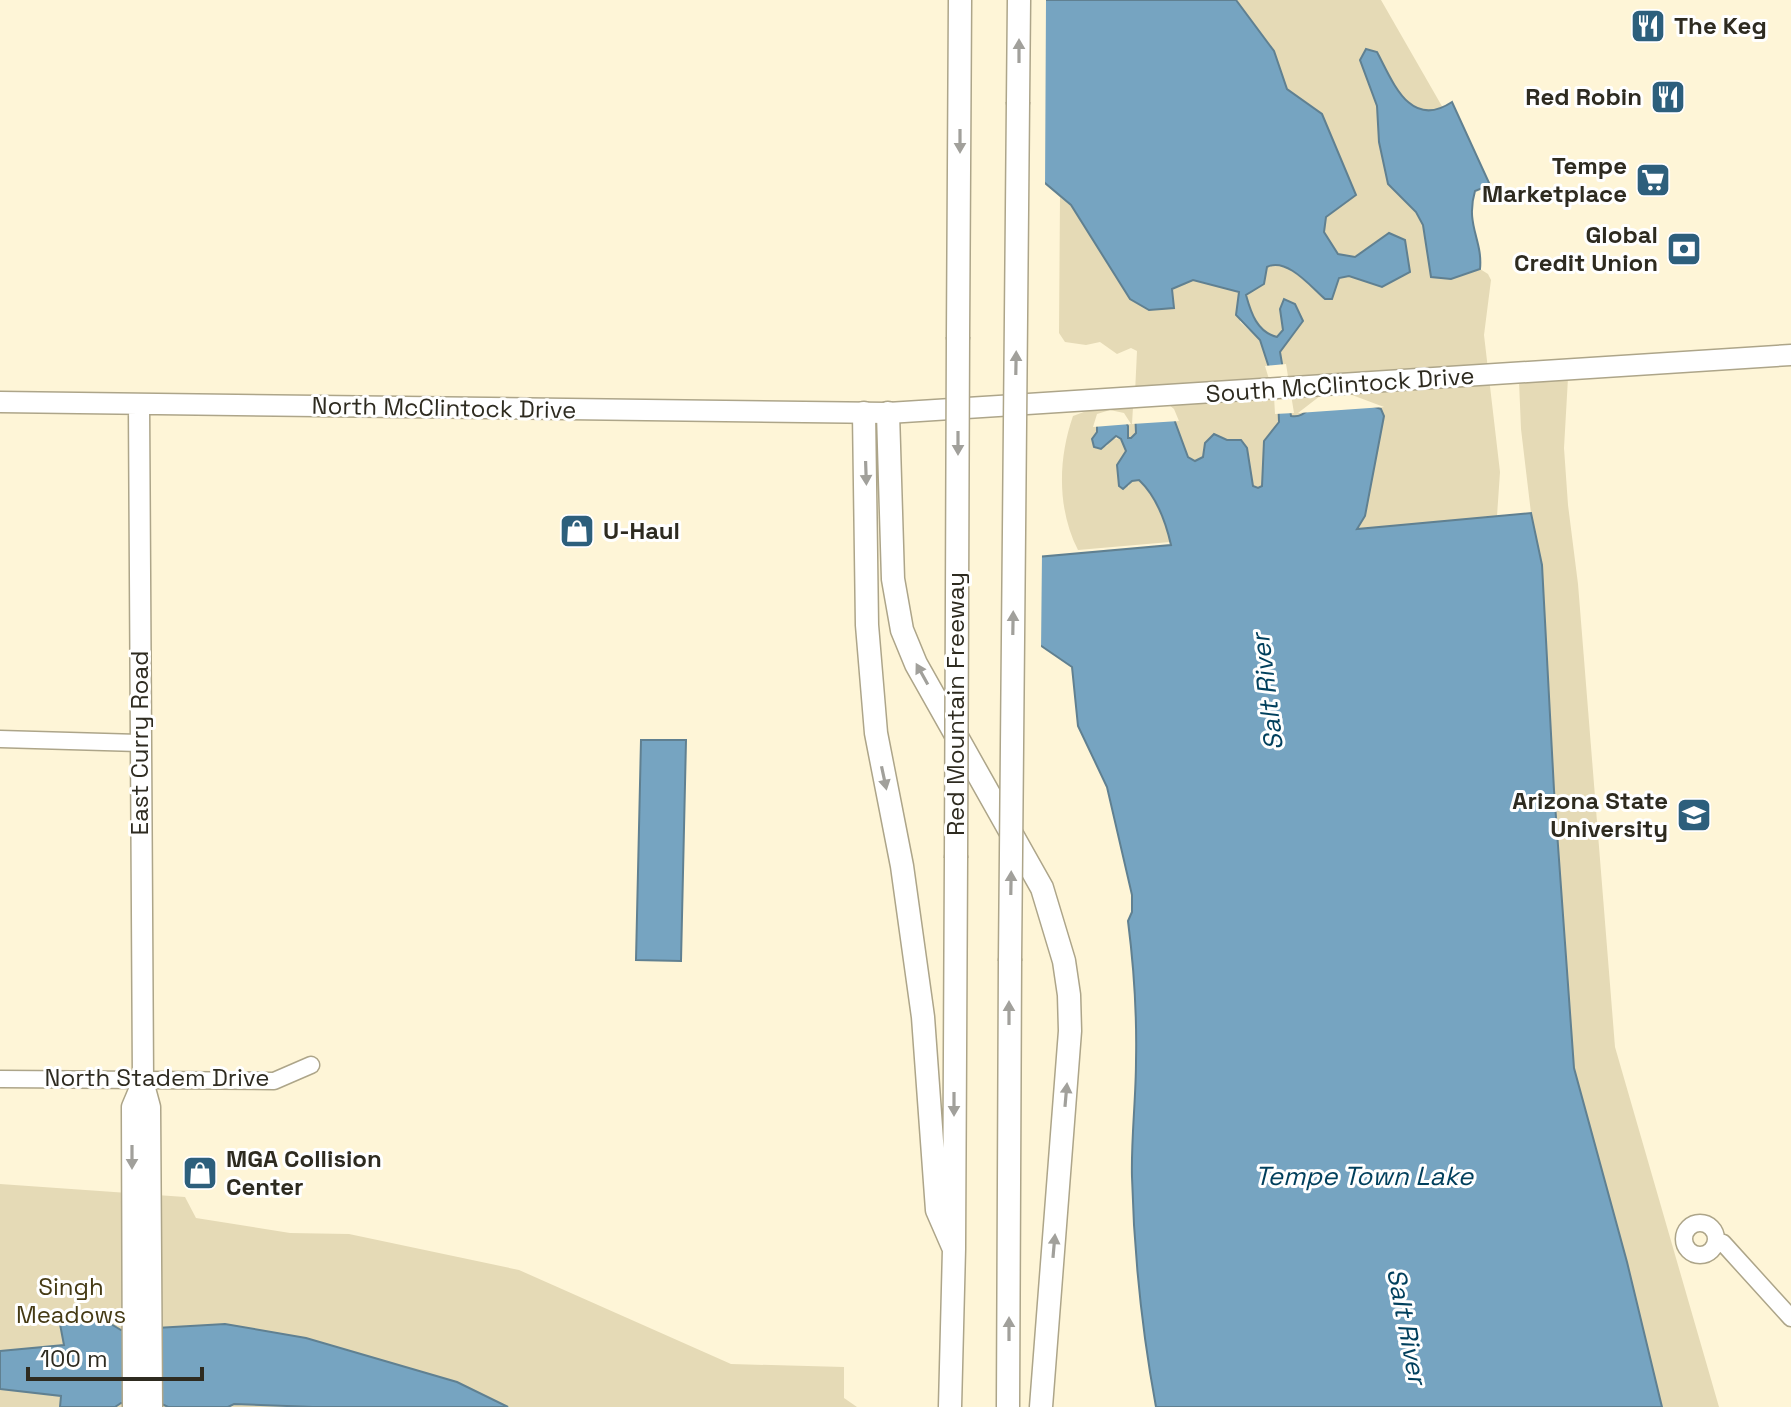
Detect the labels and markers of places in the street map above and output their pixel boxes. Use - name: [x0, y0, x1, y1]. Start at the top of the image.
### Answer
- restaurant icon: The Keg: [1629, 7, 1667, 45]
- place label: The Keg: [1674, 10, 1767, 41]
- restaurant icon: Red Robin: [1649, 78, 1687, 116]
- place label: Red Robin: [1525, 81, 1642, 112]
- place label: Tempe Marketplace: [1482, 150, 1627, 209]
- supermarket icon: Tempe Marketplace: [1634, 161, 1672, 199]
- place label: Global Credit Union: [1514, 219, 1658, 278]
- bank icon: Global Credit Union: [1665, 230, 1703, 268]
- shop icon: U-Haul: [558, 512, 596, 550]
- place label: U-Haul: [603, 515, 680, 546]
- place label: Arizona State University: [1512, 785, 1668, 844]
- school or university icon: Arizona State University: [1675, 796, 1713, 834]
- place label: MGA Collision Center: [226, 1143, 382, 1202]
- shop icon: MGA Collision Center: [181, 1154, 219, 1192]

